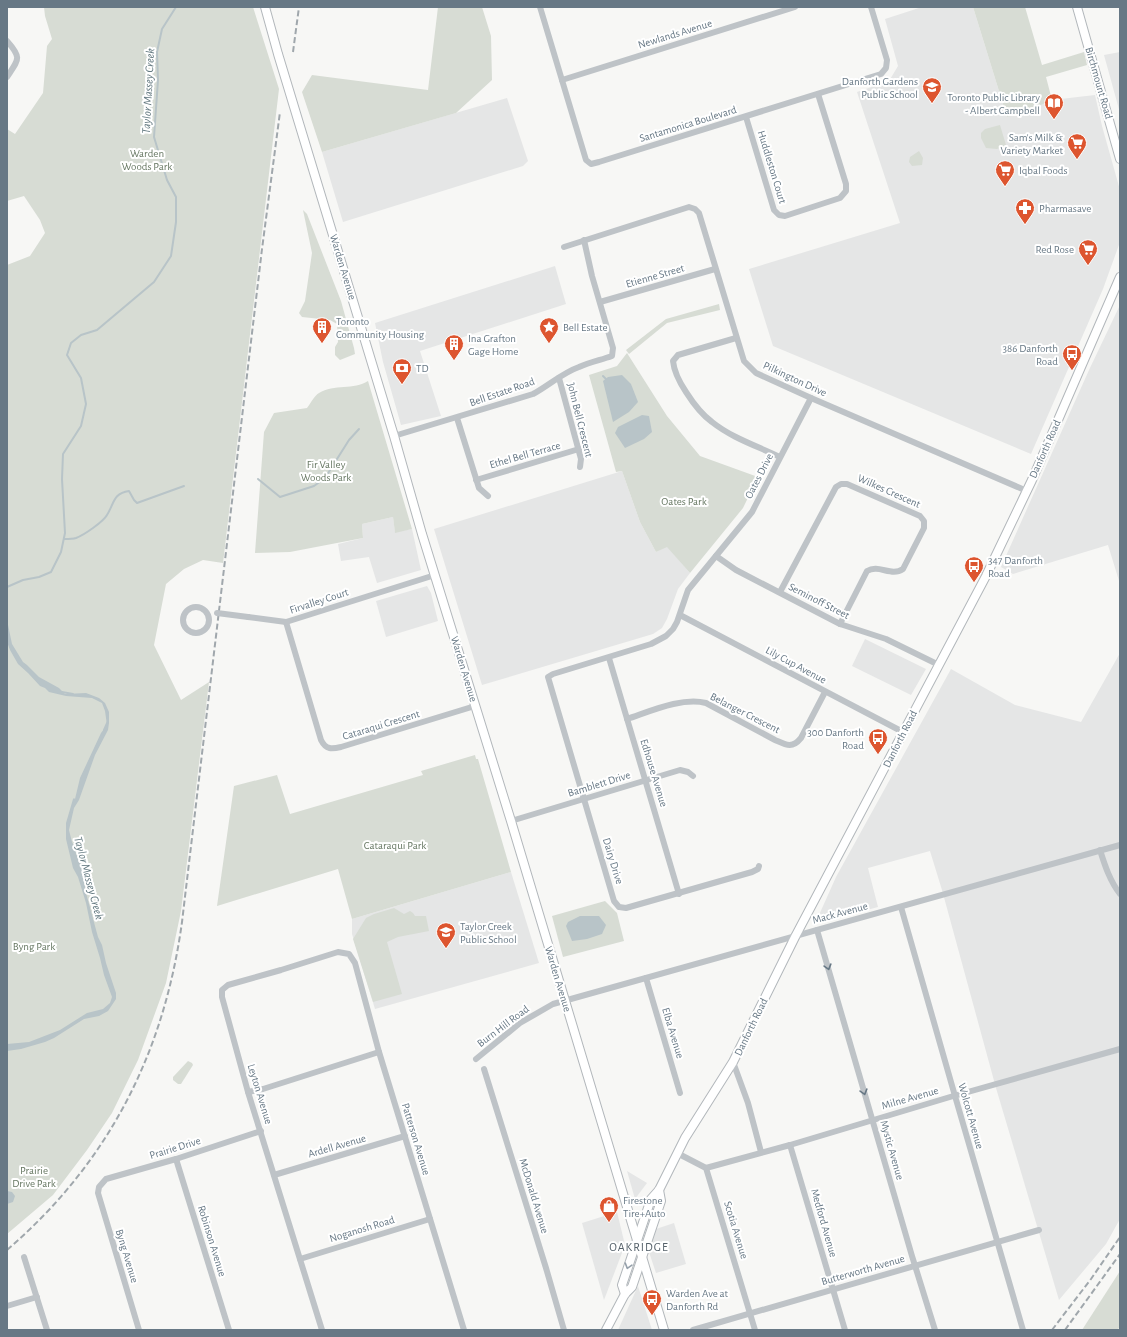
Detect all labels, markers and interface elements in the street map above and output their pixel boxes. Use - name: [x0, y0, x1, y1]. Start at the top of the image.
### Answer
- street label: Newlands Avenue: [637, 18, 713, 50]
- street label: Birchmount Road: [1083, 46, 1115, 121]
- water label: Taylor Massey Creek: [140, 48, 156, 134]
- place label: Danforth Gardens Public School: [842, 76, 918, 100]
- school or university icon: Danforth Gardens Public School: [921, 76, 943, 104]
- place label: Toronto Public Library - Albert Campbell: [947, 92, 1040, 116]
- library icon: Toronto Public Library - Albert Campbell: [1043, 92, 1065, 120]
- street label: Santamonica Boulevard: [638, 104, 738, 144]
- street label: Huddleston Court: [756, 129, 788, 205]
- place label: Sam's Milk & Variety Market: [1001, 132, 1063, 156]
- supermarket icon: Sam's Milk & Variety Market: [1066, 132, 1088, 160]
- park label: Warden Woods Park: [122, 148, 172, 172]
- supermarket icon: Iqbal Foods: [994, 159, 1016, 187]
- place label: Iqbal Foods: [1019, 165, 1068, 176]
- pharmacy icon: Pharmasave: [1014, 197, 1036, 225]
- place label: Pharmasave: [1039, 203, 1091, 214]
- street label: Warden Avenue: [328, 233, 358, 301]
- supermarket icon: Red Rose: [1077, 238, 1099, 266]
- place label: Red Rose: [1035, 244, 1074, 255]
- street label: Etienne Street: [624, 262, 686, 290]
- building icon: Toronto Community Housing: [311, 316, 333, 344]
- place label: Toronto Community Housing: [336, 316, 425, 340]
- place icon: Bell Estate: [538, 316, 560, 344]
- place label: Bell Estate: [563, 322, 608, 333]
- building icon: Ina Grafton Gage Home: [443, 333, 465, 361]
- place label: Ina Grafton Gage Home: [468, 333, 518, 357]
- place label: 386 Danforth Road: [1002, 343, 1058, 367]
- bus stop icon: 386 Danforth Road: [1061, 343, 1083, 371]
- bank icon: TD: [391, 357, 413, 385]
- street label: Pilkington Drive: [761, 359, 829, 399]
- place label: TD: [416, 363, 429, 374]
- street label: Bell Estate Road: [468, 376, 536, 408]
- street label: John Bell Crescent: [565, 382, 595, 459]
- street label: Danforth Road: [1027, 418, 1063, 480]
- street label: Ethel Bell Terrace: [488, 440, 562, 470]
- street label: Oates Drive: [743, 452, 775, 500]
- park label: Fir Valley Woods Park: [301, 459, 351, 483]
- street label: Wilkes Crescent: [856, 472, 923, 510]
- park label: Oates Park: [661, 496, 707, 507]
- bus stop icon: 347 Danforth Road: [963, 555, 985, 583]
- place label: 347 Danforth Road: [988, 555, 1043, 579]
- street label: Seminoff Street: [787, 581, 852, 621]
- street label: Firvalley Court: [288, 586, 350, 616]
- street label: Warden Avenue: [449, 635, 479, 703]
- street label: Lily Cup Avenue: [764, 644, 828, 686]
- street label: Belanger Crescent: [708, 691, 782, 736]
- street label: Cataraqui Crescent: [341, 708, 421, 742]
- street label: Danforth Road: [881, 708, 919, 769]
- place label: 300 Danforth Road: [807, 727, 864, 751]
- bus stop icon: 300 Danforth Road: [867, 727, 889, 755]
- street label: Edhouse Avenue: [638, 738, 670, 808]
- street label: Bamblett Drive: [566, 769, 632, 799]
- water label: Taylor Massey Creek: [72, 835, 106, 921]
- street label: Dairy Drive: [601, 836, 625, 886]
- park label: Cataraqui Park: [364, 840, 426, 851]
- street label: Mack Avenue: [811, 900, 869, 926]
- school or university icon: Taylor Creek Public School: [435, 921, 457, 949]
- place label: Taylor Creek Public School: [460, 921, 517, 945]
- park label: Byng Park: [13, 941, 55, 952]
- street label: Warden Avenue: [543, 945, 573, 1013]
- one-way arrow: [823, 964, 832, 971]
- street label: Danforth Road: [732, 996, 770, 1058]
- street label: Burn Hill Road: [475, 1003, 531, 1049]
- street label: Elba Avenue: [660, 1006, 686, 1060]
- street label: Leyton Avenue: [246, 1063, 274, 1125]
- street label: Wolcott Avenue: [956, 1082, 986, 1150]
- street label: Milne Avenue: [880, 1085, 940, 1111]
- one-way arrow: [859, 1088, 868, 1095]
- street label: Patterson Avenue: [400, 1102, 432, 1176]
- street label: Mystic Avenue: [878, 1119, 906, 1181]
- street label: Ardell Avenue: [307, 1132, 367, 1160]
- street label: Prairie Drive: [148, 1135, 202, 1161]
- street label: McDonald Avenue: [517, 1157, 551, 1235]
- park label: Prairie Drive Park: [12, 1165, 56, 1189]
- street label: Medford Avenue: [809, 1187, 839, 1259]
- shop icon: Firestone Tire+Auto: [598, 1195, 620, 1223]
- place label: Firestone Tire+Auto: [623, 1195, 665, 1219]
- street label: Scotia Avenue: [722, 1200, 750, 1260]
- street label: Robinson Avenue: [196, 1204, 228, 1278]
- street label: Noganosh Road: [328, 1214, 396, 1244]
- street label: Byng Avenue: [114, 1228, 140, 1284]
- district label: OAKRIDGE: [609, 1241, 669, 1253]
- street label: Butterworth Avenue: [820, 1253, 906, 1287]
- one-way arrow: [624, 1263, 633, 1270]
- bus stop icon: Warden Ave at Danforth Rd: [641, 1288, 663, 1316]
- place label: Warden Ave at Danforth Rd: [666, 1288, 729, 1312]

